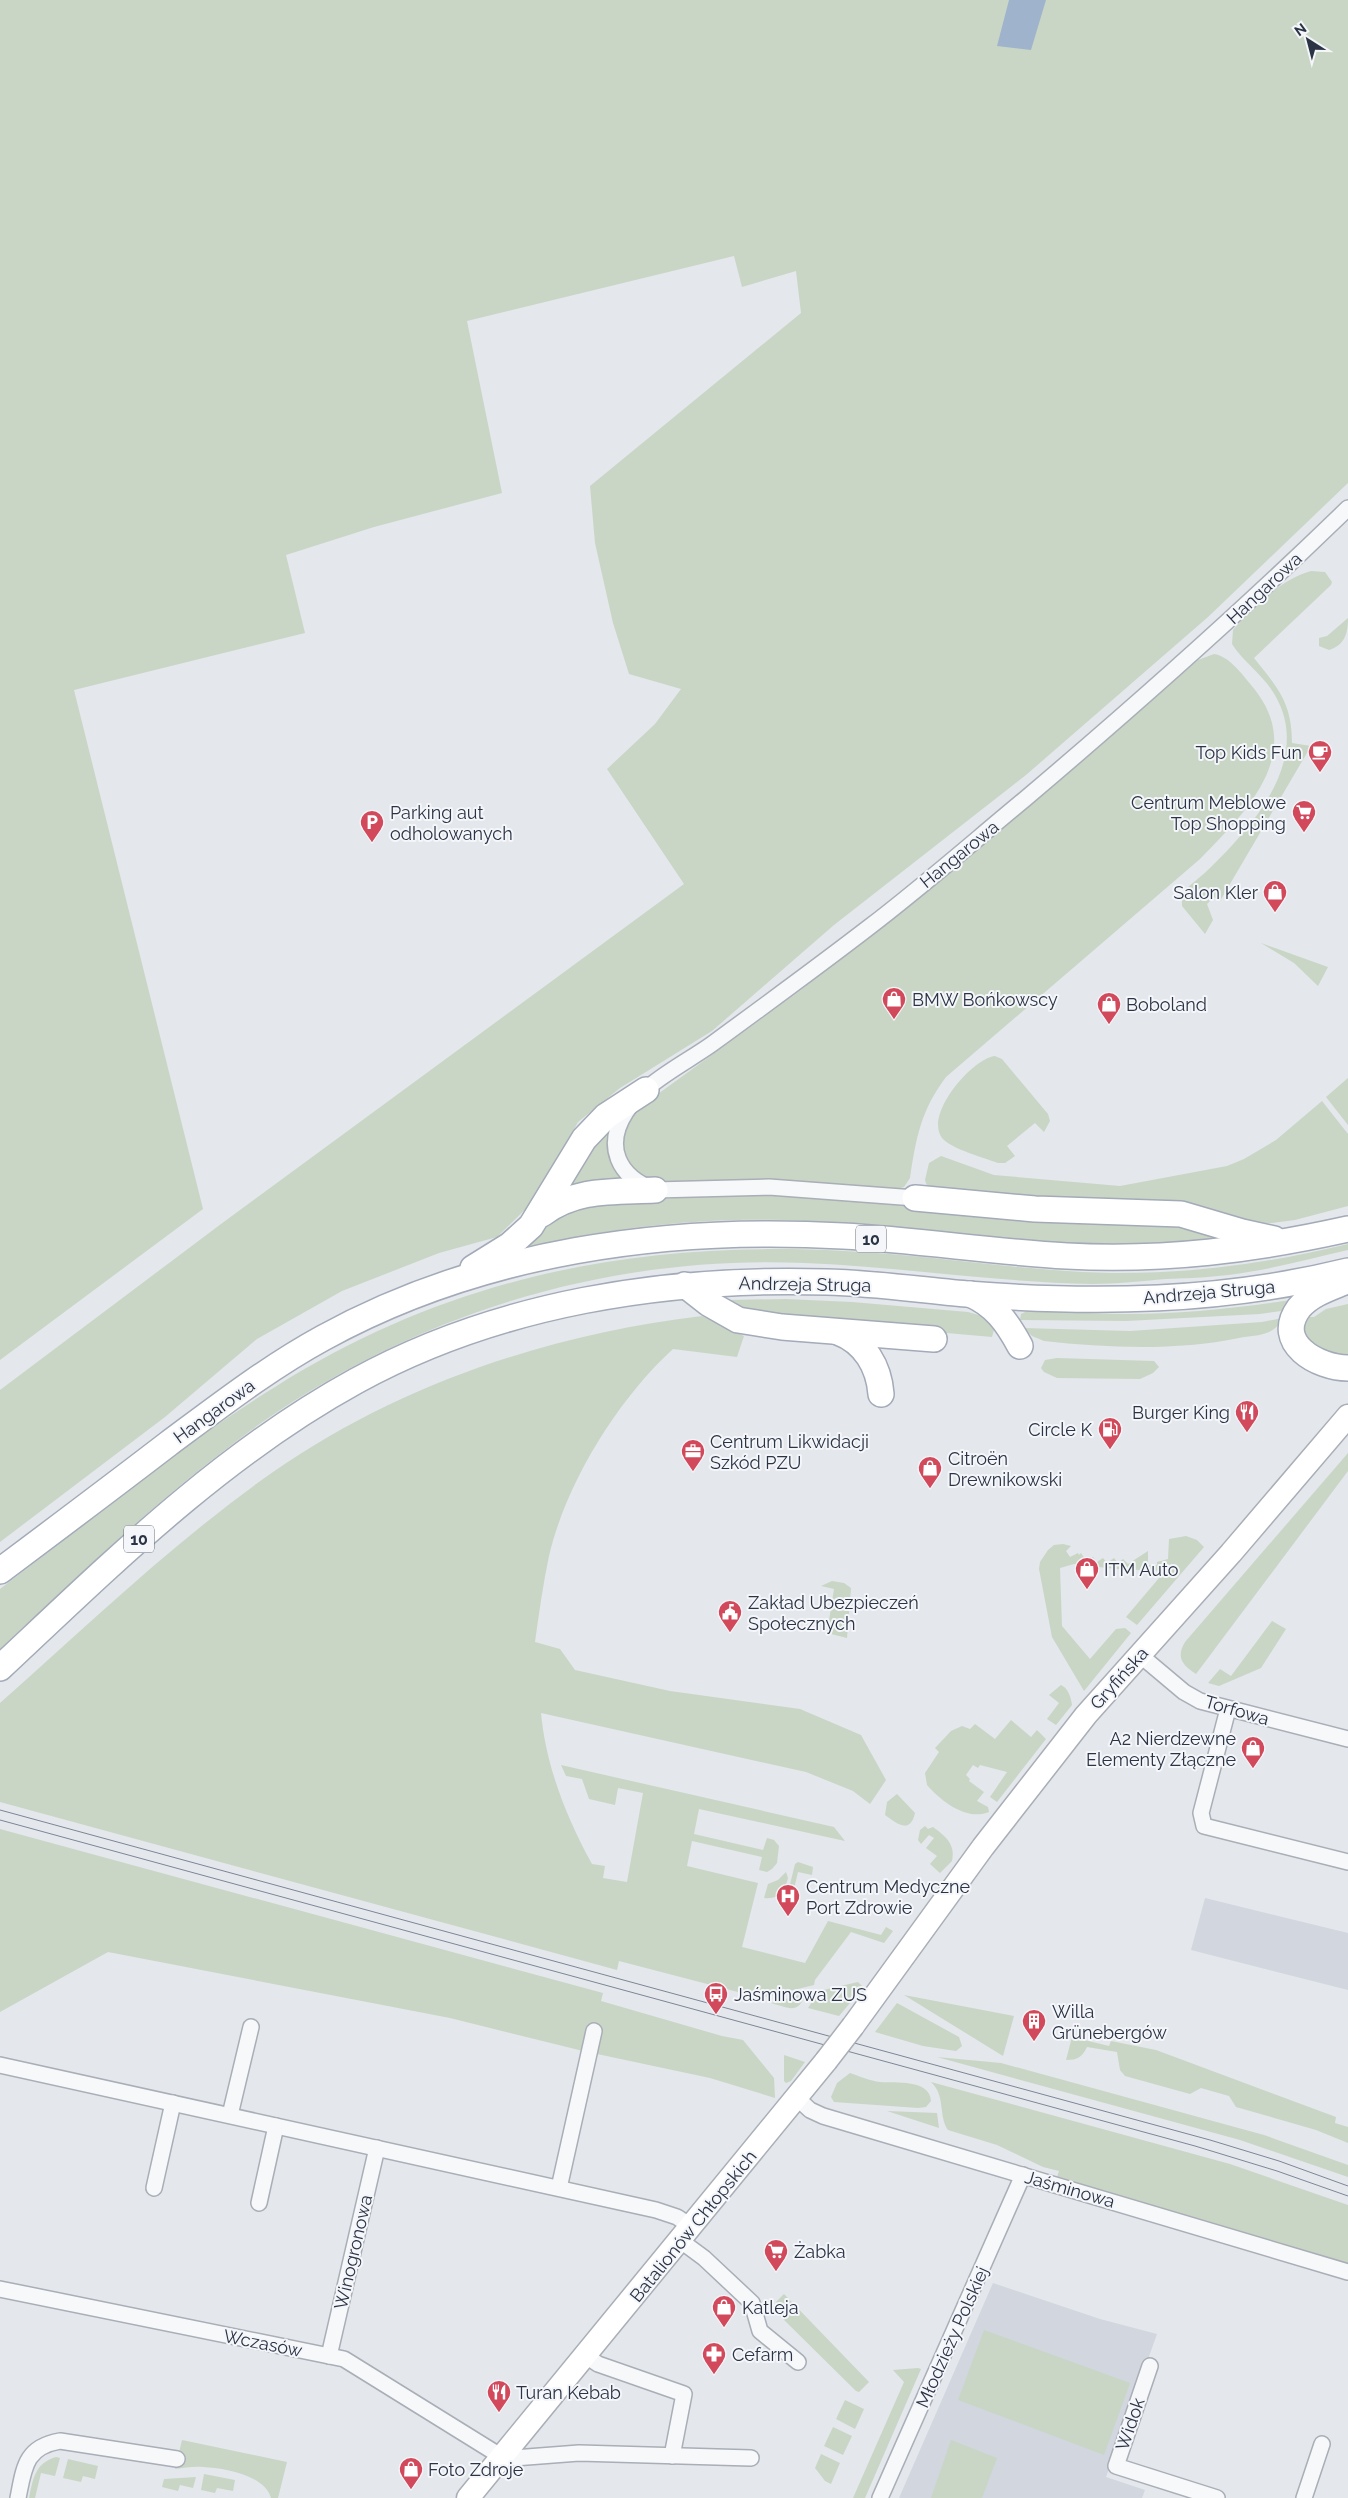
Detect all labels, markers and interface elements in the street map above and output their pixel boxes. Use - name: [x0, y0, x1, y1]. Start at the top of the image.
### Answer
- north arrow: [1283, 15, 1333, 65]
- text: N: [1291, 20, 1309, 39]
- street label: Hangarowa: [1222, 548, 1306, 628]
- cafe icon: Top Kids Fun: [1307, 739, 1333, 773]
- place label: Top Kids Fun: [1195, 742, 1302, 763]
- place label: Centrum Meblowe Top Shopping: [1131, 792, 1286, 834]
- supermarket icon: Centrum Meblowe Top Shopping: [1291, 799, 1317, 833]
- place label: Parking aut odholowanych: [390, 802, 513, 844]
- parking icon: Parking aut odholowanych: [359, 809, 385, 843]
- street label: Hangarowa: [915, 816, 1003, 892]
- shop icon: Salon Kler: [1262, 879, 1288, 913]
- place label: Salon Kler: [1173, 882, 1259, 903]
- shop icon: BMW Bońkowscy: [881, 986, 907, 1020]
- place label: BMW Bońkowscy: [912, 989, 1058, 1010]
- shop icon: Boboland: [1096, 991, 1122, 1025]
- place label: Boboland: [1126, 994, 1207, 1015]
- road number: 10: [856, 1226, 886, 1252]
- street label: Andrzeja Struga: [739, 1272, 871, 1296]
- street label: Andrzeja Struga: [1142, 1276, 1276, 1308]
- street label: Hangarowa: [169, 1375, 259, 1447]
- restaurant icon: Burger King: [1234, 1399, 1260, 1433]
- place label: Burger King: [1132, 1402, 1230, 1423]
- fuel station icon: Circle K: [1097, 1416, 1123, 1450]
- place label: Circle K: [1028, 1419, 1092, 1440]
- place label: Centrum Likwidacji Szkód PZU: [710, 1431, 869, 1473]
- office icon: Centrum Likwidacji Szkód PZU: [680, 1438, 706, 1472]
- place label: Citroën Drewnikowski: [948, 1448, 1062, 1490]
- shop icon: Citroën Drewnikowski: [917, 1455, 943, 1489]
- road number: 10: [124, 1526, 154, 1552]
- shop icon: ITM Auto: [1074, 1556, 1100, 1590]
- place label: ITM Auto: [1104, 1559, 1179, 1580]
- place label: Zakład Ubezpieczeń Społecznych: [748, 1592, 919, 1634]
- public building icon: Zakład Ubezpieczeń Społecznych: [717, 1599, 743, 1633]
- street label: Gryfińska: [1086, 1643, 1152, 1713]
- street label: Torfowa: [1202, 1691, 1272, 1729]
- place label: A2 Nierdzewne Elementy Złączne: [1086, 1728, 1236, 1770]
- shop icon: A2 Nierdzewne Elementy Złączne: [1240, 1735, 1266, 1769]
- place label: Centrum Medyczne Port Zdrowie: [806, 1876, 971, 1918]
- hospital icon: Centrum Medyczne Port Zdrowie: [775, 1883, 801, 1917]
- bus stop icon: Jaśminowa ZUS: [703, 1981, 729, 2015]
- place label: Jaśminowa ZUS: [734, 1984, 867, 2005]
- place label: Willa Grünebergów: [1052, 2001, 1167, 2043]
- building icon: Willa Grünebergów: [1021, 2008, 1047, 2042]
- street label: Batalionów Chłopskich: [625, 2146, 761, 2306]
- street label: Jaśminowa: [1023, 2166, 1117, 2212]
- street label: Winogronowa: [330, 2193, 376, 2311]
- supermarket icon: Żabka: [763, 2238, 789, 2272]
- place label: Żabka: [794, 2241, 846, 2262]
- street label: Młodzieży Polskiej: [911, 2263, 993, 2411]
- shop icon: Katleja: [711, 2294, 737, 2328]
- place label: Katleja: [742, 2297, 799, 2318]
- street label: Wczasów: [222, 2325, 305, 2361]
- pharmacy icon: Cefarm: [701, 2341, 727, 2375]
- place label: Cefarm: [732, 2344, 793, 2365]
- restaurant icon: Turan Kebab: [486, 2379, 512, 2413]
- place label: Turan Kebab: [516, 2382, 621, 2403]
- street label: Widok: [1111, 2395, 1149, 2453]
- shop icon: Foto Zdroje: [398, 2456, 424, 2490]
- place label: Foto Zdroje: [428, 2459, 524, 2480]

